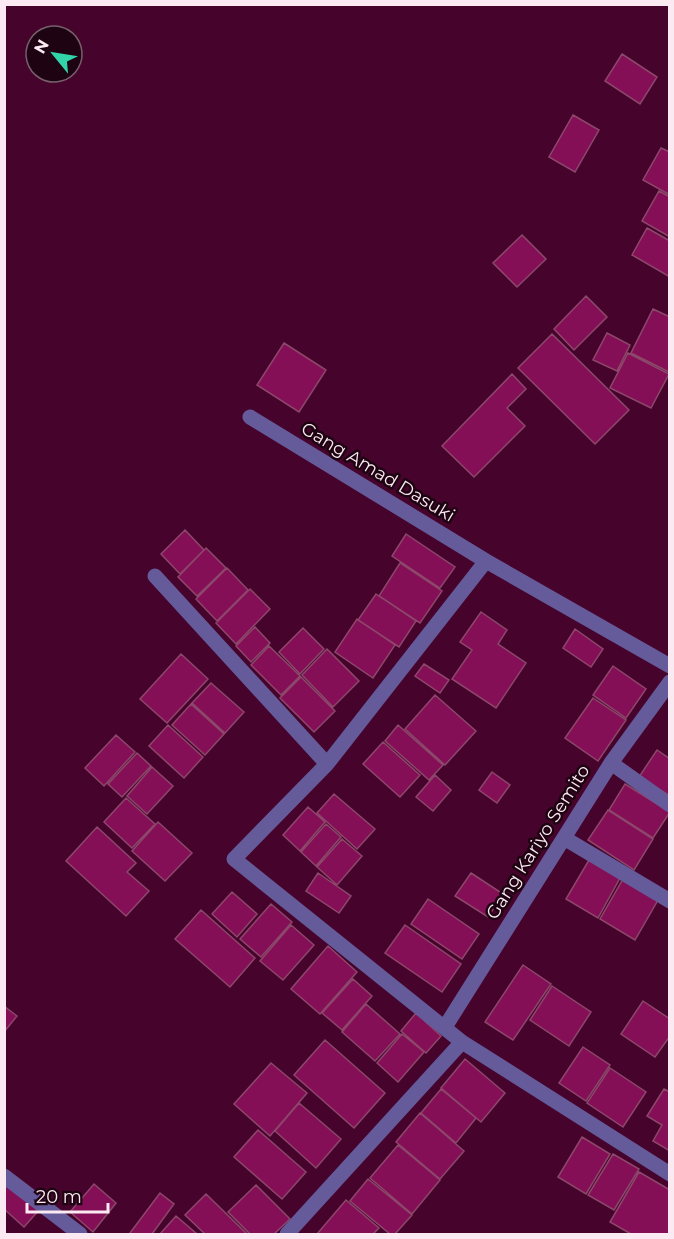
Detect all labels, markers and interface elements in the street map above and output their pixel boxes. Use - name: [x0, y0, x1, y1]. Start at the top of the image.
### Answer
- north arrow: [24, 24, 84, 84]
- text: N: [30, 36, 53, 57]
- street label: Gang Amad Dasuki: [297, 417, 459, 527]
- street label: Gang Kariyo Semito: [481, 761, 595, 923]
- scale bar: [27, 1176, 108, 1214]
- text: 20 m: [36, 1186, 82, 1208]

